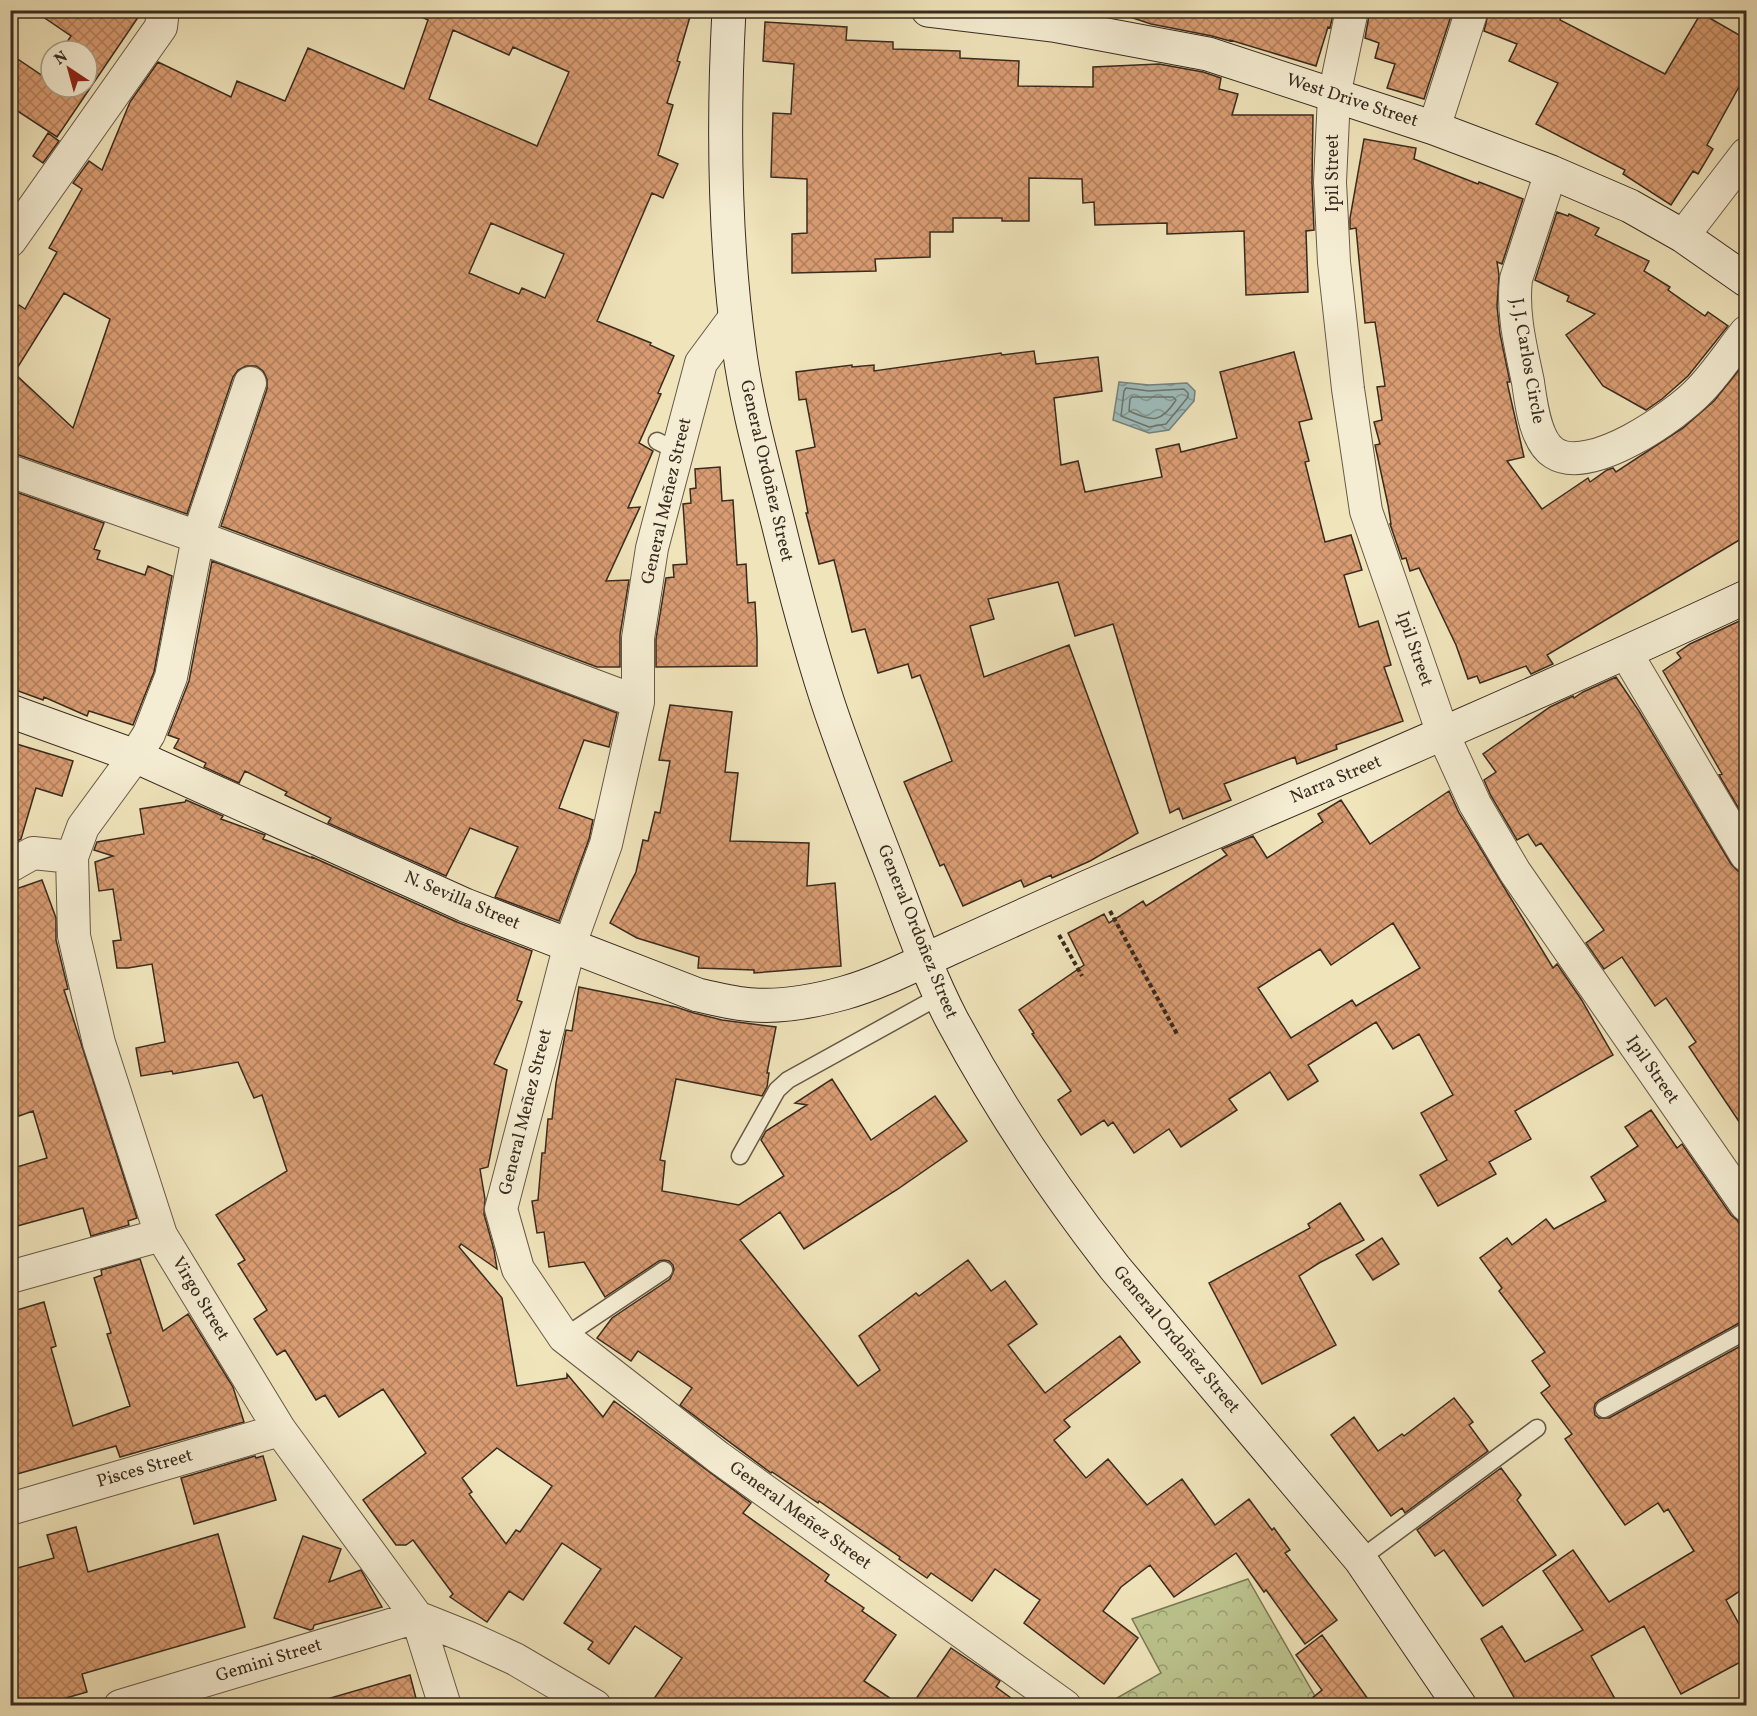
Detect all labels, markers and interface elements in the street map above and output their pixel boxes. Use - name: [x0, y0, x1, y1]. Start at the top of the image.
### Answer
- north arrow: [39, 39, 99, 99]
- text: N: [50, 46, 73, 71]
- street label: West Drive Street: [1283, 68, 1421, 134]
- street label: Ipil Street: [1321, 134, 1346, 212]
- street label: J. J. Carlos Circle: [1504, 296, 1550, 426]
- street label: General Ordoñez Street: [733, 378, 799, 564]
- street label: General Meñez Street: [636, 415, 698, 587]
- street label: Ipil Street: [1389, 608, 1439, 690]
- street label: Narra Street: [1286, 750, 1386, 810]
- street label: General Ordoñez Street: [871, 841, 963, 1023]
- street label: N. Sevilla Street: [400, 865, 524, 937]
- street label: General Meñez Street: [493, 1026, 559, 1198]
- street label: Ipil Street: [1619, 1031, 1685, 1109]
- street label: Virgo Street: [165, 1252, 235, 1346]
- street label: General Ordoñez Street: [1107, 1261, 1245, 1419]
- street label: Pisces Street: [94, 1443, 196, 1495]
- street label: General Meñez Street: [724, 1456, 876, 1576]
- street label: Gemini Street: [213, 1633, 325, 1689]

